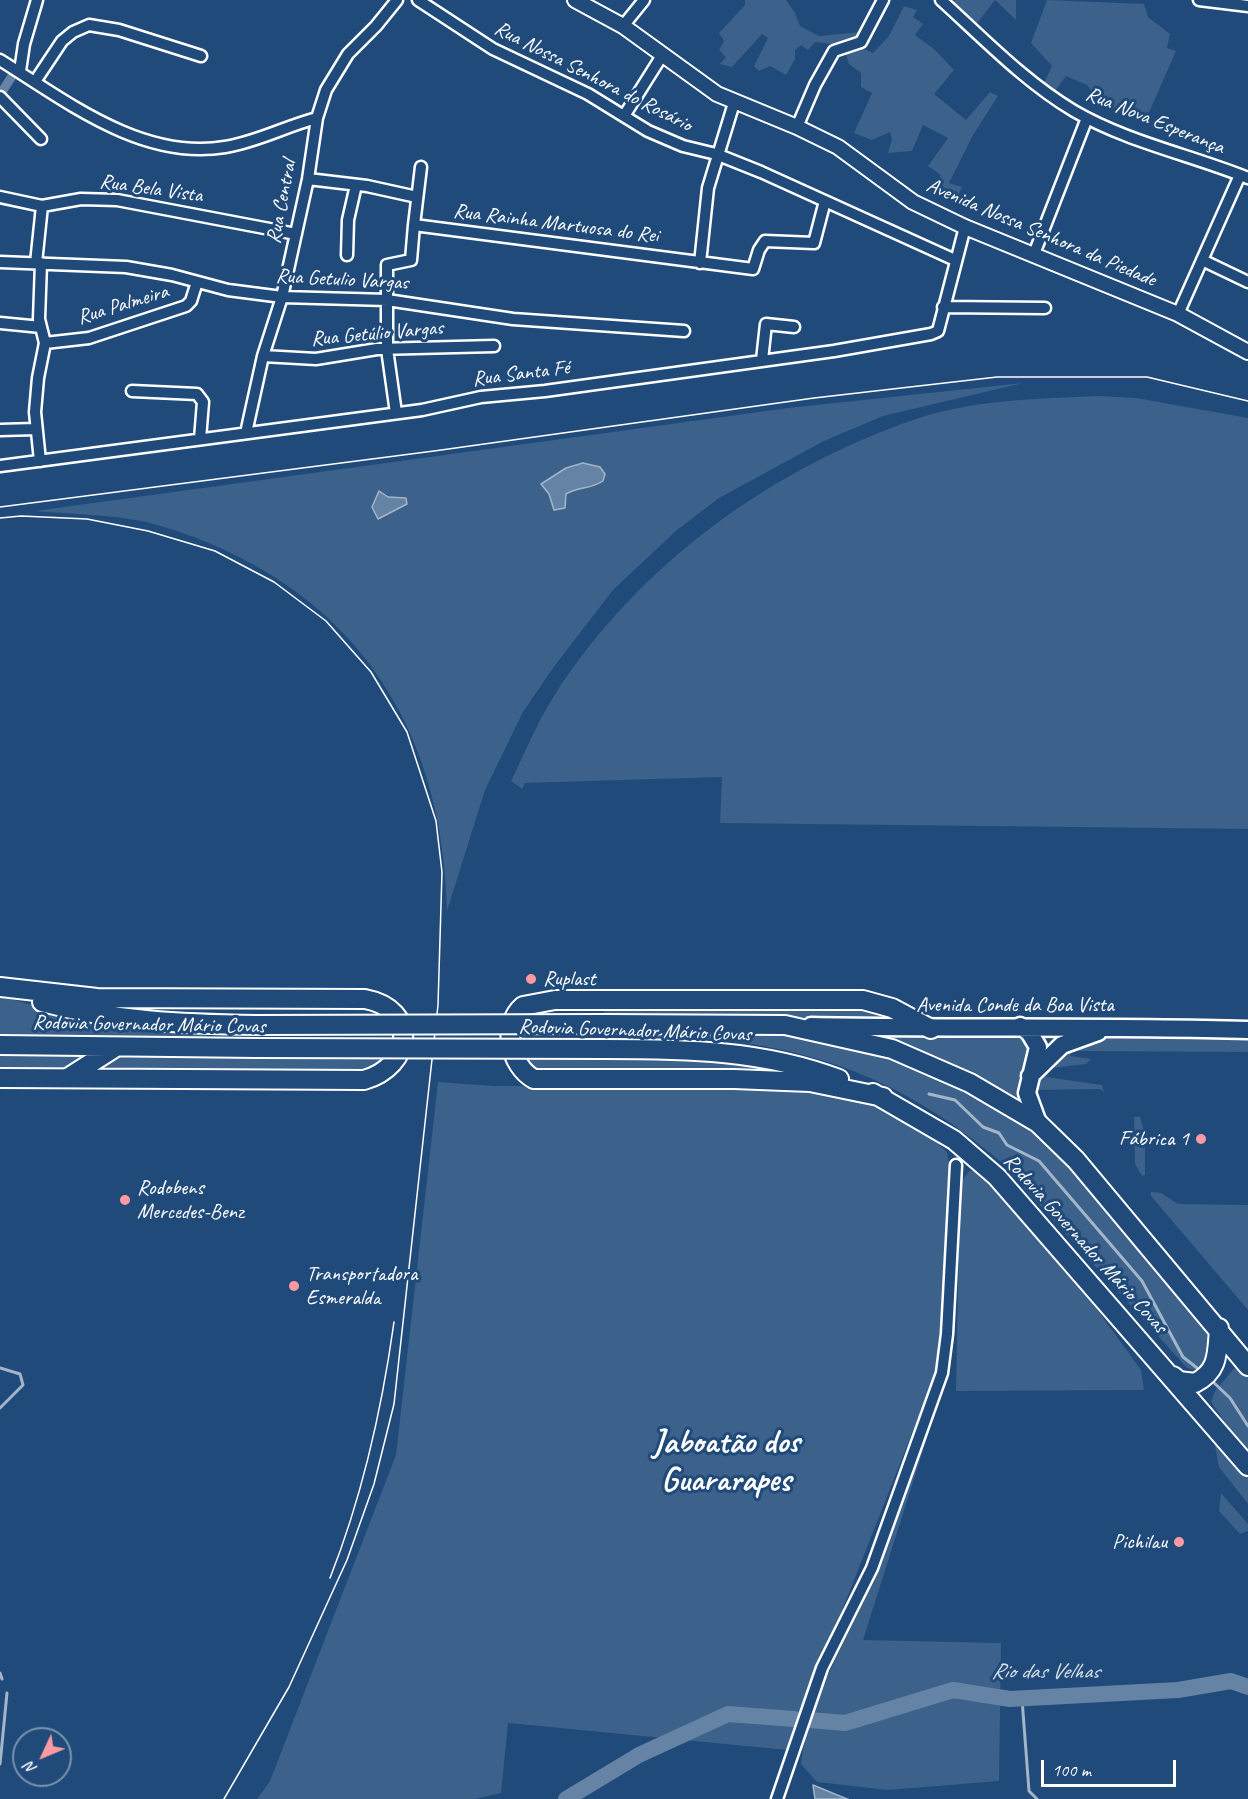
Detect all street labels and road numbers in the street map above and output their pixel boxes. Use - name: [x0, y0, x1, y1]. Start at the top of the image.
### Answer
- street label: Rua Nossa Senhora do Rosário: [490, 16, 696, 138]
- street label: Rua Nova Esperança: [1082, 82, 1228, 160]
- street label: Rua Central: [262, 158, 302, 246]
- street label: Rua Bela Vista: [98, 169, 204, 209]
- street label: Avenida Nossa Senhora da Piedade: [922, 173, 1160, 293]
- street label: Rua Rainha Martuosa do Rei: [452, 199, 660, 249]
- street label: Rua Getulio Vargas: [275, 264, 409, 296]
- street label: Rua Palmeira: [74, 279, 172, 331]
- street label: Rua Getúlio Vargas: [310, 316, 444, 352]
- street label: Rua Santa Fé: [471, 356, 571, 392]
- street label: Avenida Conde da Boa Vista: [916, 992, 1114, 1018]
- street label: Rodovia Governador Mário Covas: [32, 1010, 266, 1040]
- street label: Rodovia Governador Mário Covas: [518, 1014, 752, 1048]
- street label: Rodovia Governador Mário Covas: [998, 1149, 1172, 1339]

